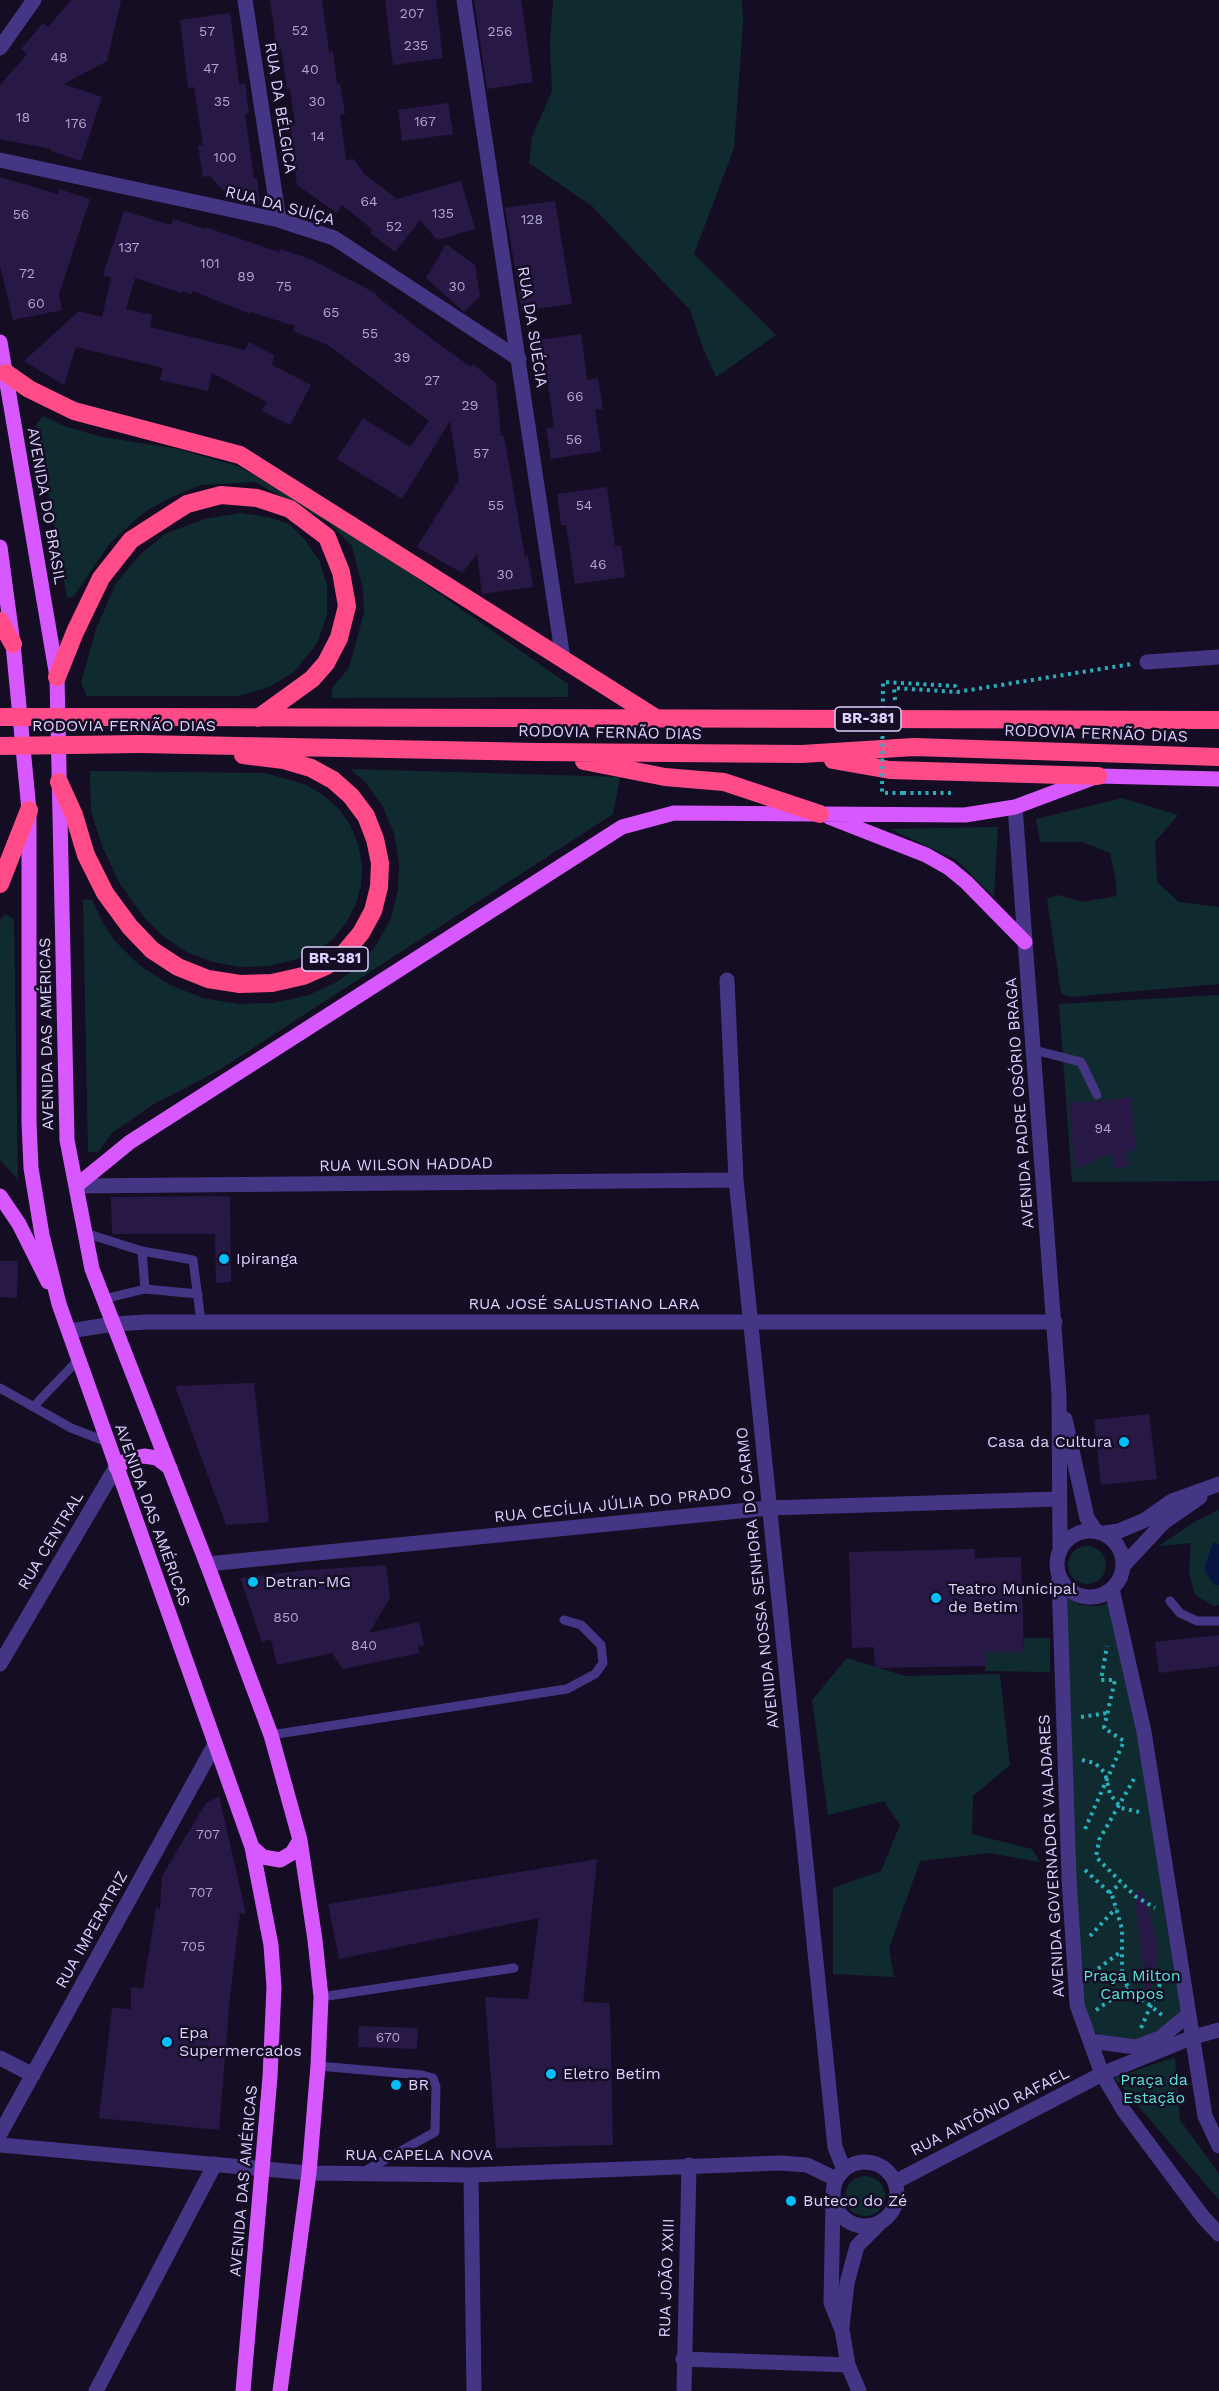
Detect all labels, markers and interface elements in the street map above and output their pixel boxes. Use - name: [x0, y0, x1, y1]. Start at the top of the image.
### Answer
- house number: 207: [400, 6, 424, 22]
- house number: 52: [292, 23, 308, 39]
- house number: 57: [199, 24, 215, 40]
- house number: 256: [488, 24, 512, 40]
- house number: 235: [404, 38, 428, 54]
- street label: RUA DA BÉLGICA: [260, 41, 300, 175]
- house number: 48: [50, 50, 68, 66]
- house number: 47: [203, 61, 219, 77]
- house number: 40: [301, 62, 319, 78]
- house number: 35: [214, 94, 230, 110]
- house number: 30: [309, 94, 325, 110]
- house number: 18: [16, 110, 30, 126]
- house number: 167: [414, 114, 436, 130]
- house number: 176: [65, 116, 87, 132]
- house number: 14: [311, 129, 325, 145]
- house number: 100: [214, 150, 236, 166]
- street label: RUA DA SUÍÇA: [223, 182, 337, 230]
- house number: 64: [360, 194, 378, 210]
- house number: 135: [432, 206, 454, 222]
- house number: 56: [13, 207, 29, 223]
- house number: 128: [521, 212, 543, 228]
- house number: 52: [386, 219, 402, 235]
- house number: 137: [119, 240, 139, 256]
- house number: 101: [200, 256, 220, 272]
- street label: RUA DA SUÉCIA: [513, 265, 551, 389]
- house number: 72: [19, 266, 35, 282]
- house number: 89: [237, 269, 255, 285]
- house number: 75: [276, 279, 292, 295]
- house number: 30: [449, 279, 465, 295]
- house number: 60: [27, 296, 45, 312]
- house number: 65: [323, 305, 339, 321]
- house number: 55: [362, 326, 378, 342]
- house number: 39: [394, 350, 410, 366]
- house number: 27: [424, 373, 440, 389]
- house number: 66: [566, 389, 584, 405]
- house number: 29: [462, 398, 478, 414]
- street label: AVENIDA DO BRASIL: [23, 426, 69, 586]
- house number: 56: [566, 432, 582, 448]
- house number: 57: [473, 446, 489, 462]
- house number: 55: [488, 498, 504, 514]
- house number: 54: [576, 498, 592, 514]
- house number: 46: [589, 557, 607, 573]
- house number: 30: [497, 567, 513, 583]
- road number: BR-381: [835, 707, 901, 731]
- street label: RODOVIA FERNÃO DIAS: [32, 716, 216, 736]
- street label: RODOVIA FERNÃO DIAS: [1004, 721, 1188, 747]
- street label: RODOVIA FERNÃO DIAS: [518, 722, 702, 744]
- street label: AVENIDA DAS AMÉRICAS: [36, 938, 58, 1130]
- road number: BR-381: [302, 947, 368, 971]
- street label: AVENIDA PADRE OSÓRIO BRAGA: [1002, 977, 1038, 1229]
- house number: 94: [1094, 1121, 1112, 1137]
- street label: RUA WILSON HADDAD: [319, 1154, 493, 1176]
- place label: Ipiranga: [236, 1249, 298, 1269]
- marker: Ipiranga: [217, 1252, 231, 1266]
- street label: RUA JOSÉ SALUSTIANO LARA: [468, 1294, 700, 1314]
- street label: AVENIDA DAS AMÉRICAS: [110, 1421, 194, 1609]
- street label: AVENIDA NOSSA SENHORA DO CARMO: [733, 1426, 783, 1730]
- place label: Casa da Cultura: [987, 1432, 1112, 1452]
- marker: Casa da Cultura: [1117, 1435, 1131, 1449]
- street label: RUA CECÍLIA JÚLIA DO PRADO: [493, 1483, 733, 1527]
- street label: RUA CENTRAL: [14, 1488, 88, 1594]
- place label: Detran-MG: [265, 1572, 351, 1592]
- marker: Detran-MG: [246, 1575, 260, 1589]
- place label: Teatro Municipal de Betim: [948, 1579, 1077, 1617]
- marker: Teatro Municipal de Betim: [929, 1591, 943, 1605]
- house number: 850: [273, 1610, 299, 1626]
- house number: 840: [351, 1638, 377, 1654]
- street label: AVENIDA GOVERNADOR VALADARES: [1035, 1714, 1069, 1998]
- house number: 707: [196, 1827, 220, 1843]
- street label: RUA IMPERATRIZ: [52, 1868, 132, 1992]
- house number: 707: [189, 1885, 213, 1901]
- house number: 705: [181, 1939, 205, 1955]
- park label: Praça Milton Campos: [1083, 1966, 1181, 2004]
- place label: Epa Supermercados: [179, 2023, 302, 2061]
- house number: 670: [376, 2030, 400, 2046]
- marker: Epa Supermercados: [160, 2035, 174, 2049]
- place label: Eletro Betim: [563, 2064, 661, 2084]
- street label: RUA ANTÔNIO RAFAEL: [908, 2064, 1072, 2160]
- marker: Eletro Betim: [544, 2067, 558, 2081]
- park label: Praça da Estação: [1120, 2070, 1188, 2108]
- place label: BR: [408, 2075, 429, 2095]
- marker: BR: [389, 2078, 403, 2092]
- street label: AVENIDA DAS AMÉRICAS: [226, 2084, 262, 2278]
- street label: RUA CAPELA NOVA: [345, 2145, 493, 2165]
- place label: Buteco do Zé: [803, 2191, 907, 2211]
- marker: Buteco do Zé: [784, 2194, 798, 2208]
- street label: RUA JOÃO XXIII: [655, 2218, 679, 2338]

